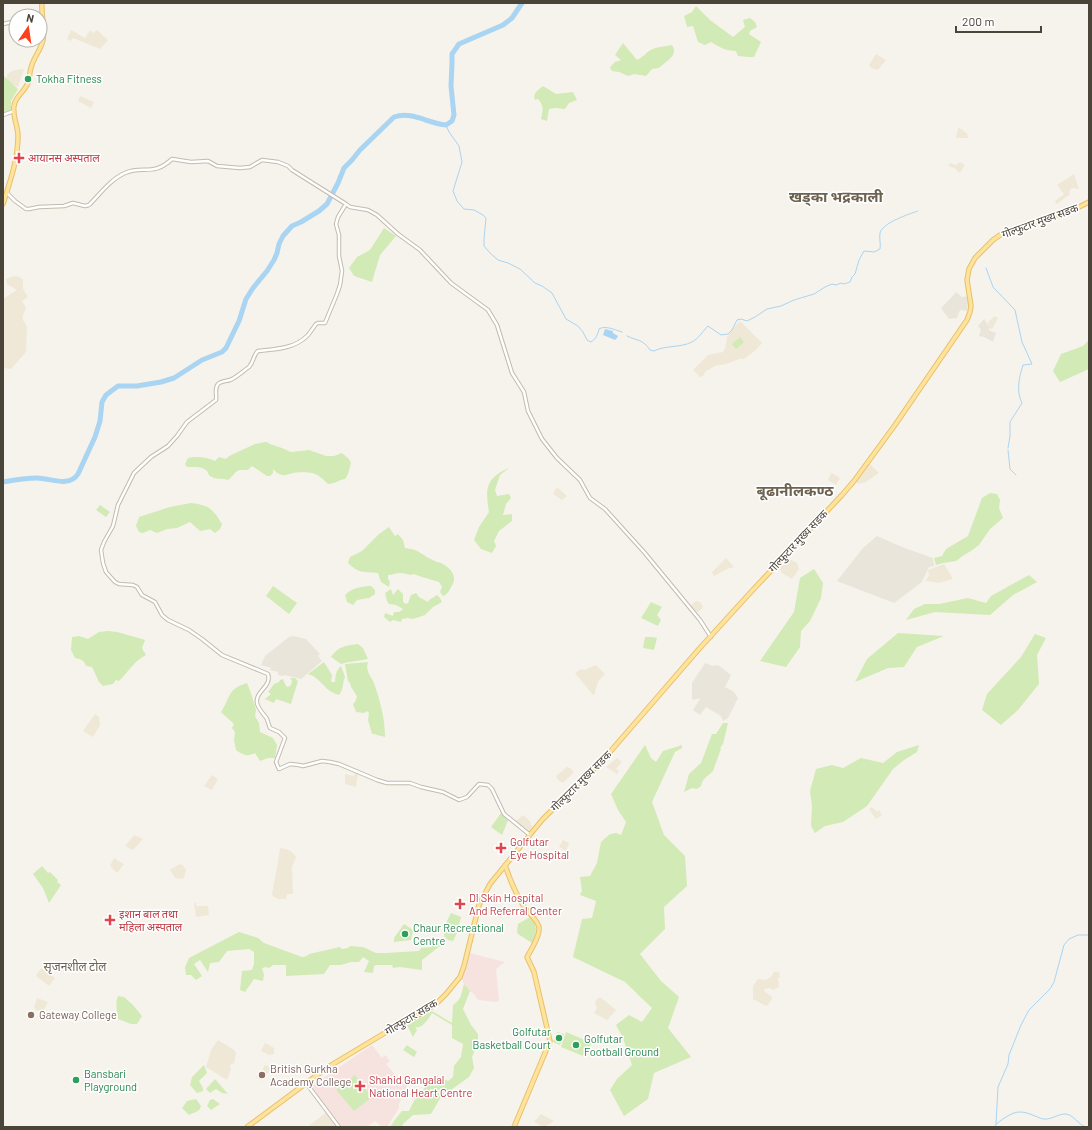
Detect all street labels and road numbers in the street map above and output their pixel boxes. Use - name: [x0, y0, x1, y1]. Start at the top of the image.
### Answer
- street label: गोल्फुटार मुख्य सडक: [1000, 200, 1081, 241]
- street label: गोल्फुटार मुख्य सडक: [765, 506, 831, 575]
- street label: गोल्फुटार मुख्य सडक: [548, 747, 615, 814]
- street label: गोल्फुटार सडक: [382, 995, 440, 1038]

